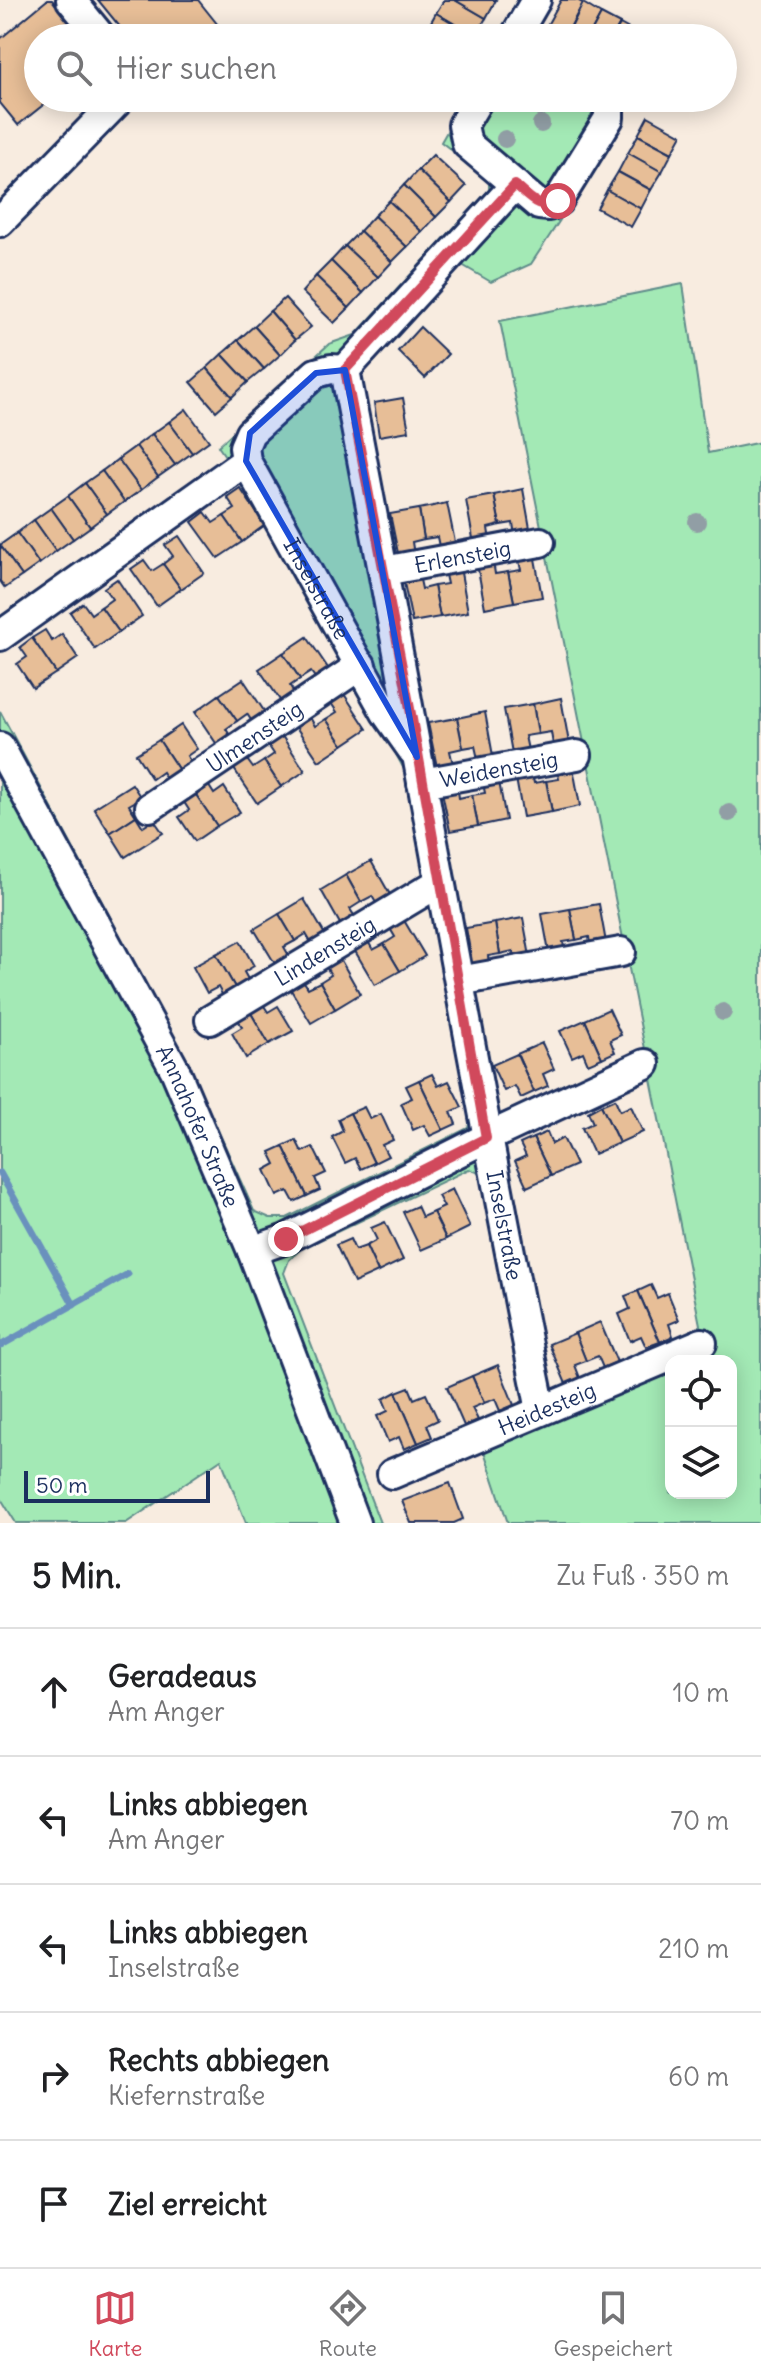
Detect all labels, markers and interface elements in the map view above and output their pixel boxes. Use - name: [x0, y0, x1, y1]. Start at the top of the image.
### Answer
- search box: [24, 24, 737, 112]
- icon: search: [52, 46, 96, 90]
- text: Hier suchen: [116, 49, 277, 87]
- route start: [540, 183, 576, 219]
- street label: Inselstraße: [278, 533, 356, 644]
- street label: Erlensteig: [412, 534, 513, 579]
- street label: Ulmensteig: [201, 694, 308, 779]
- street label: Weidensteig: [437, 745, 560, 794]
- street label: Lindensteig: [269, 910, 381, 992]
- street label: Annahofer Straße: [150, 1040, 246, 1211]
- street label: Inselstraße: [480, 1168, 529, 1283]
- route end: [268, 1221, 304, 1257]
- map controls: [665, 1355, 737, 1499]
- button: locate: [665, 1355, 737, 1427]
- street label: Heidesteig: [494, 1376, 600, 1442]
- button: layers: [665, 1427, 737, 1499]
- scale bar: [24, 1467, 210, 1503]
- text: 50 m: [36, 1471, 88, 1499]
- text: 5 Min.: [32, 1554, 121, 1597]
- text: Zu Fuß · 350 m: [556, 1559, 729, 1592]
- text: Geradeaus: [108, 1657, 257, 1695]
- icon: ahead: [32, 1670, 76, 1714]
- text: 10 m: [673, 1676, 729, 1709]
- text: Am Anger: [108, 1695, 225, 1728]
- text: Links abbiegen: [108, 1785, 308, 1823]
- icon: left: [32, 1798, 76, 1842]
- text: 70 m: [670, 1804, 729, 1837]
- text: Am Anger: [108, 1823, 225, 1856]
- text: Links abbiegen: [108, 1913, 308, 1951]
- icon: left: [32, 1926, 76, 1970]
- text: 210 m: [658, 1932, 729, 1965]
- text: Inselstraße: [108, 1951, 240, 1984]
- text: Rechts abbiegen: [108, 2041, 329, 2079]
- icon: right: [32, 2054, 76, 2098]
- text: 60 m: [668, 2060, 729, 2093]
- text: Kiefernstraße: [108, 2079, 265, 2112]
- icon: arrive: [32, 2182, 76, 2226]
- text: Ziel erreicht: [108, 2185, 267, 2223]
- tab: Karte: [88, 2286, 142, 2362]
- tab: Route: [319, 2286, 377, 2362]
- tab: Gespeichert: [553, 2286, 673, 2362]

